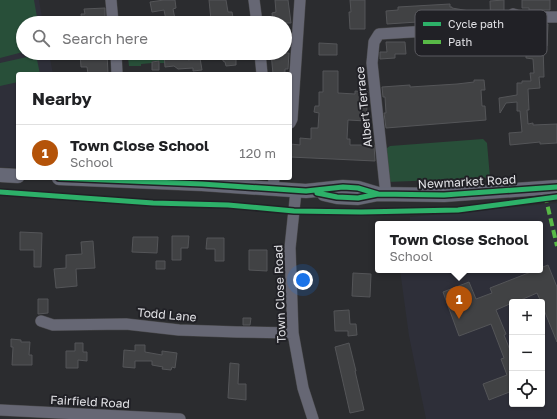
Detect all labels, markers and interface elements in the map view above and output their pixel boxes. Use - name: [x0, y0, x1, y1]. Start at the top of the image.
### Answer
- legend: [415, 10, 547, 56]
- search box: [16, 16, 292, 60]
- text: Cycle path: [448, 17, 504, 30]
- icon: search: [30, 27, 52, 49]
- text: Search here: [62, 29, 148, 47]
- text: Path: [448, 35, 472, 48]
- street label: Albert Terrace: [352, 66, 375, 148]
- text: Nearby: [32, 88, 92, 109]
- text: Town Close School: [70, 136, 209, 154]
- text: 1: [42, 145, 48, 161]
- text: 120 m: [239, 145, 276, 161]
- text: School: [70, 154, 113, 170]
- street label: Newmarket Road: [417, 171, 517, 192]
- popup: [375, 221, 543, 273]
- text: Town Close School: [389, 230, 529, 248]
- street label: Town Close Road: [270, 245, 289, 343]
- text: School: [389, 248, 433, 264]
- your location: [293, 270, 313, 290]
- pin: 1: [446, 286, 472, 319]
- map controls: [509, 299, 545, 407]
- button: +: [509, 299, 545, 335]
- street label: Todd Lane: [137, 304, 197, 325]
- button: −: [509, 335, 545, 371]
- button: locate: [509, 371, 545, 407]
- street label: Fairfield Road: [50, 392, 130, 411]

